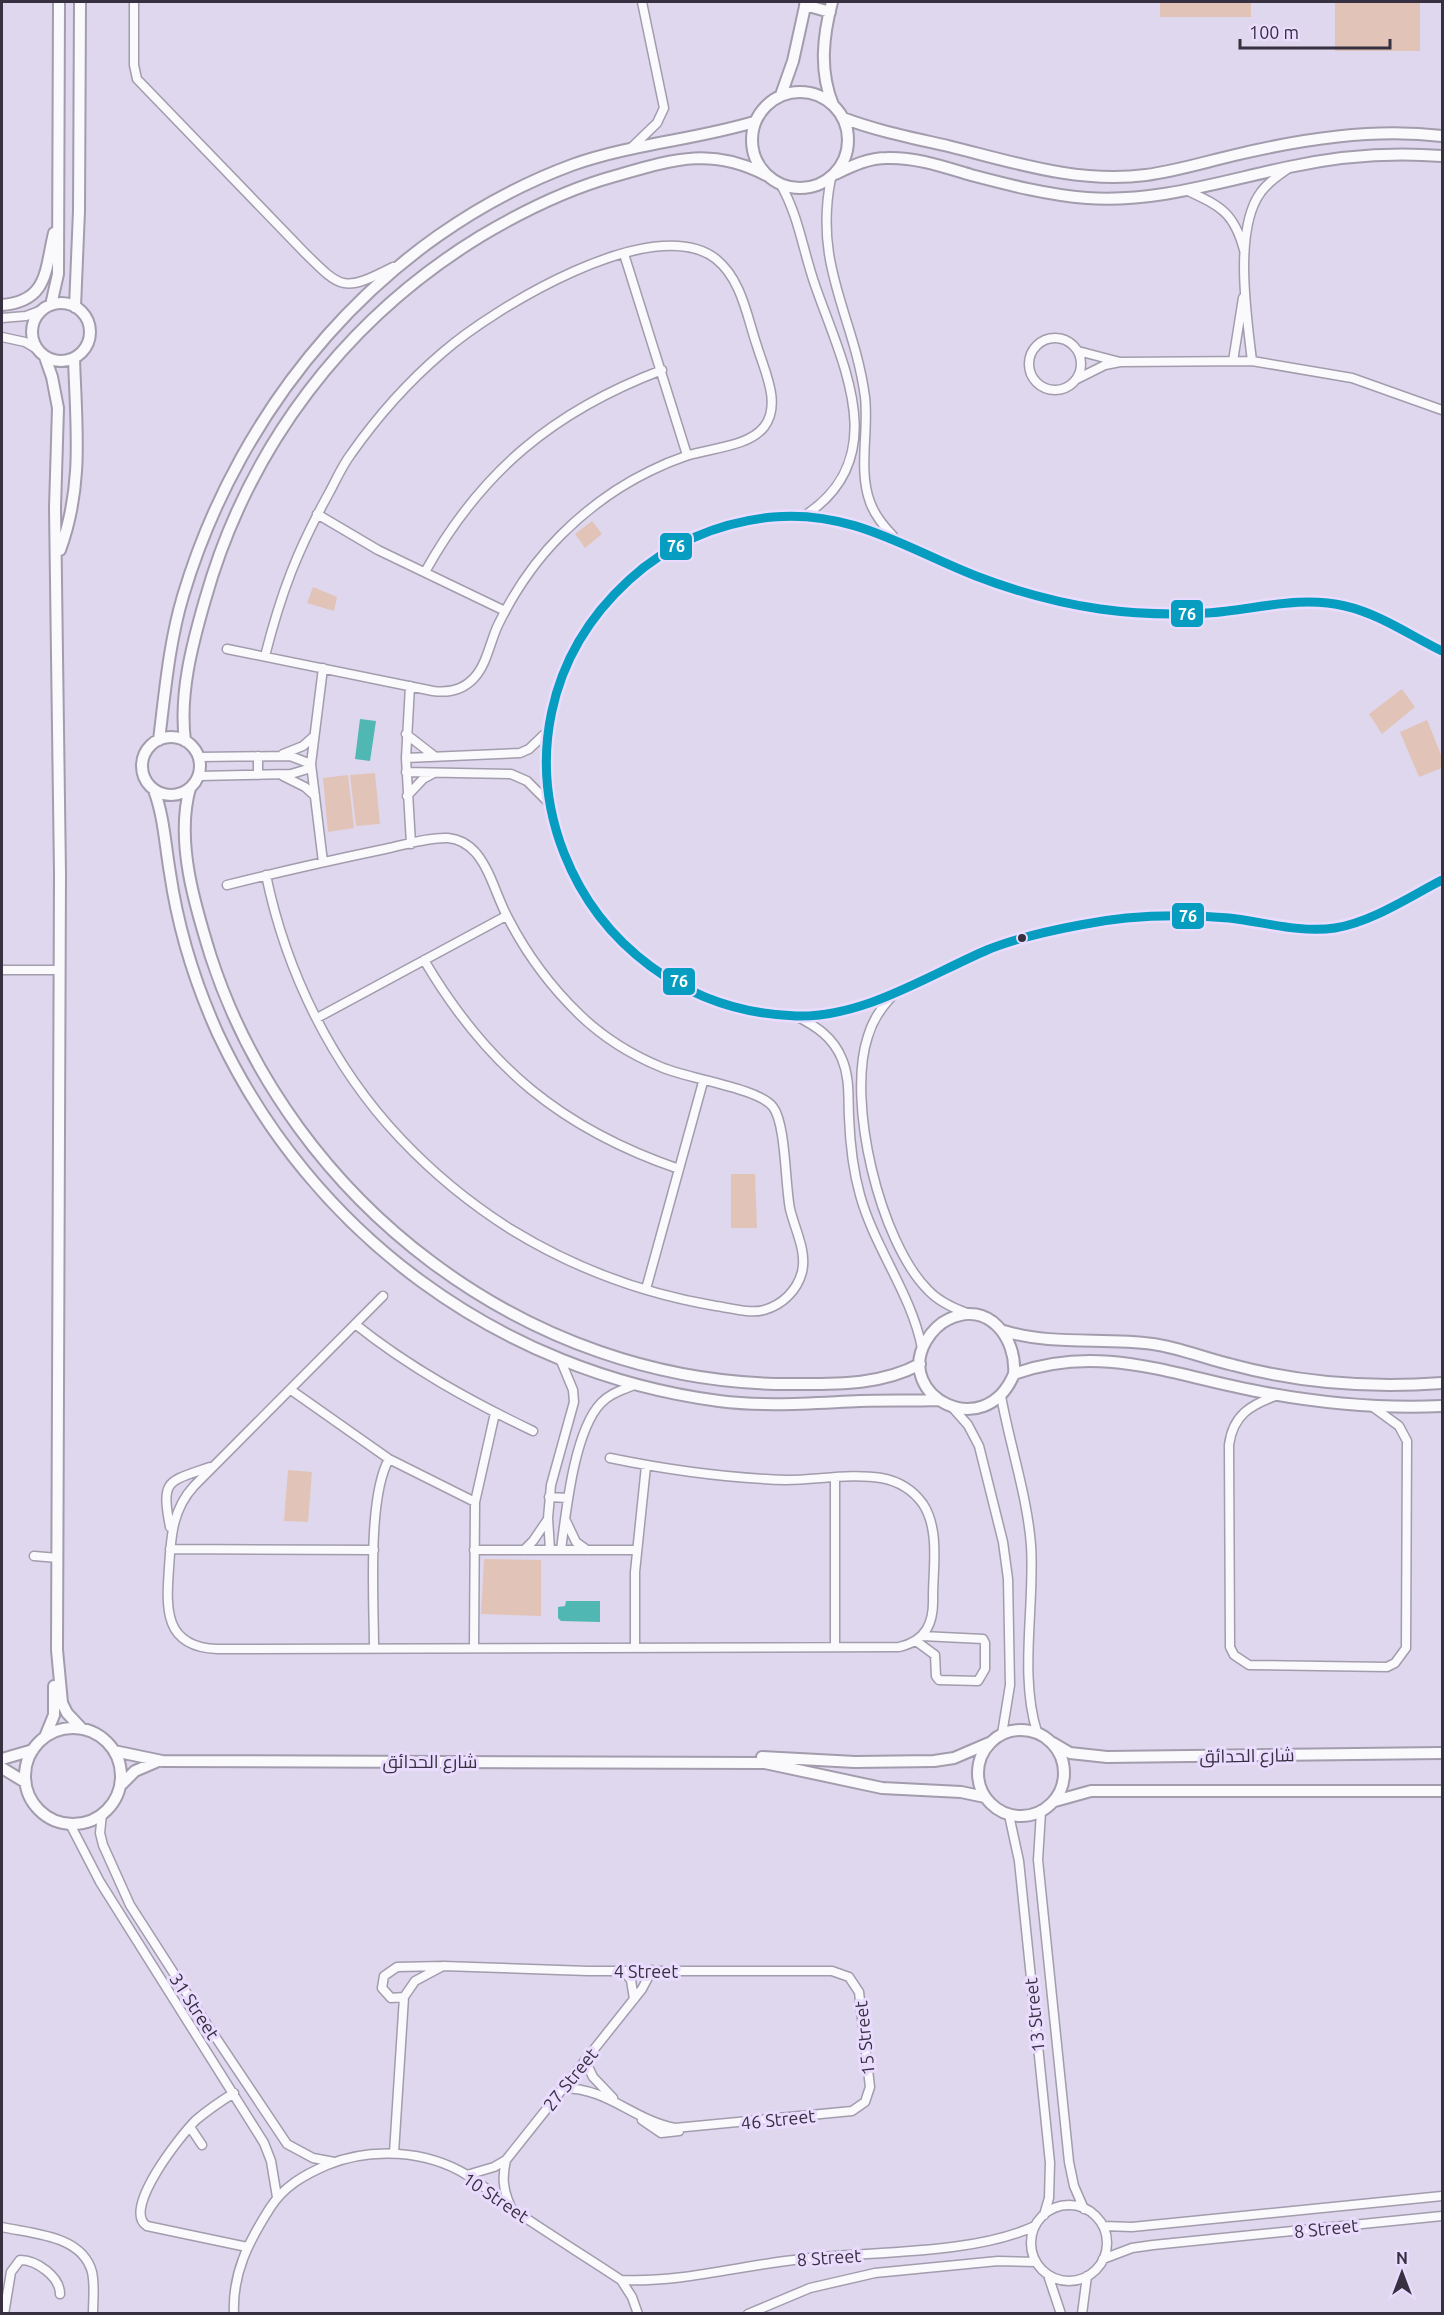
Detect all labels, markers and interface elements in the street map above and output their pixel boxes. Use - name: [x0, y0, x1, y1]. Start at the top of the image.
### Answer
- scale bar: [1240, 12, 1390, 50]
- text: 100 m: [1249, 22, 1299, 42]
- line badge: 76: [659, 532, 693, 561]
- text: 76: [667, 537, 685, 555]
- line badge: 76: [1170, 599, 1204, 628]
- text: 76: [1178, 605, 1196, 623]
- line badge: 76: [1171, 902, 1205, 930]
- text: 76: [1179, 907, 1197, 925]
- unlabelled marker: [1016, 932, 1028, 944]
- line badge: 76: [662, 967, 696, 996]
- text: 76: [670, 972, 688, 990]
- street label: شارع الحدائق: [1199, 1744, 1295, 1769]
- street label: شارع الحدائق: [382, 1751, 478, 1774]
- street label: 4 Street: [614, 1961, 678, 1981]
- street label: 31 Street: [166, 1969, 224, 2043]
- street label: 13 Street: [1020, 1977, 1048, 2053]
- street label: 15 Street: [850, 2000, 878, 2076]
- street label: 27 Street: [539, 2044, 601, 2114]
- street label: 46 Street: [740, 2105, 816, 2133]
- street label: 10 Street: [459, 2168, 533, 2226]
- street label: 8 Street: [1293, 2215, 1359, 2241]
- north arrow: [1372, 2243, 1432, 2303]
- street label: 8 Street: [796, 2245, 862, 2269]
- text: N: [1396, 2249, 1408, 2267]

